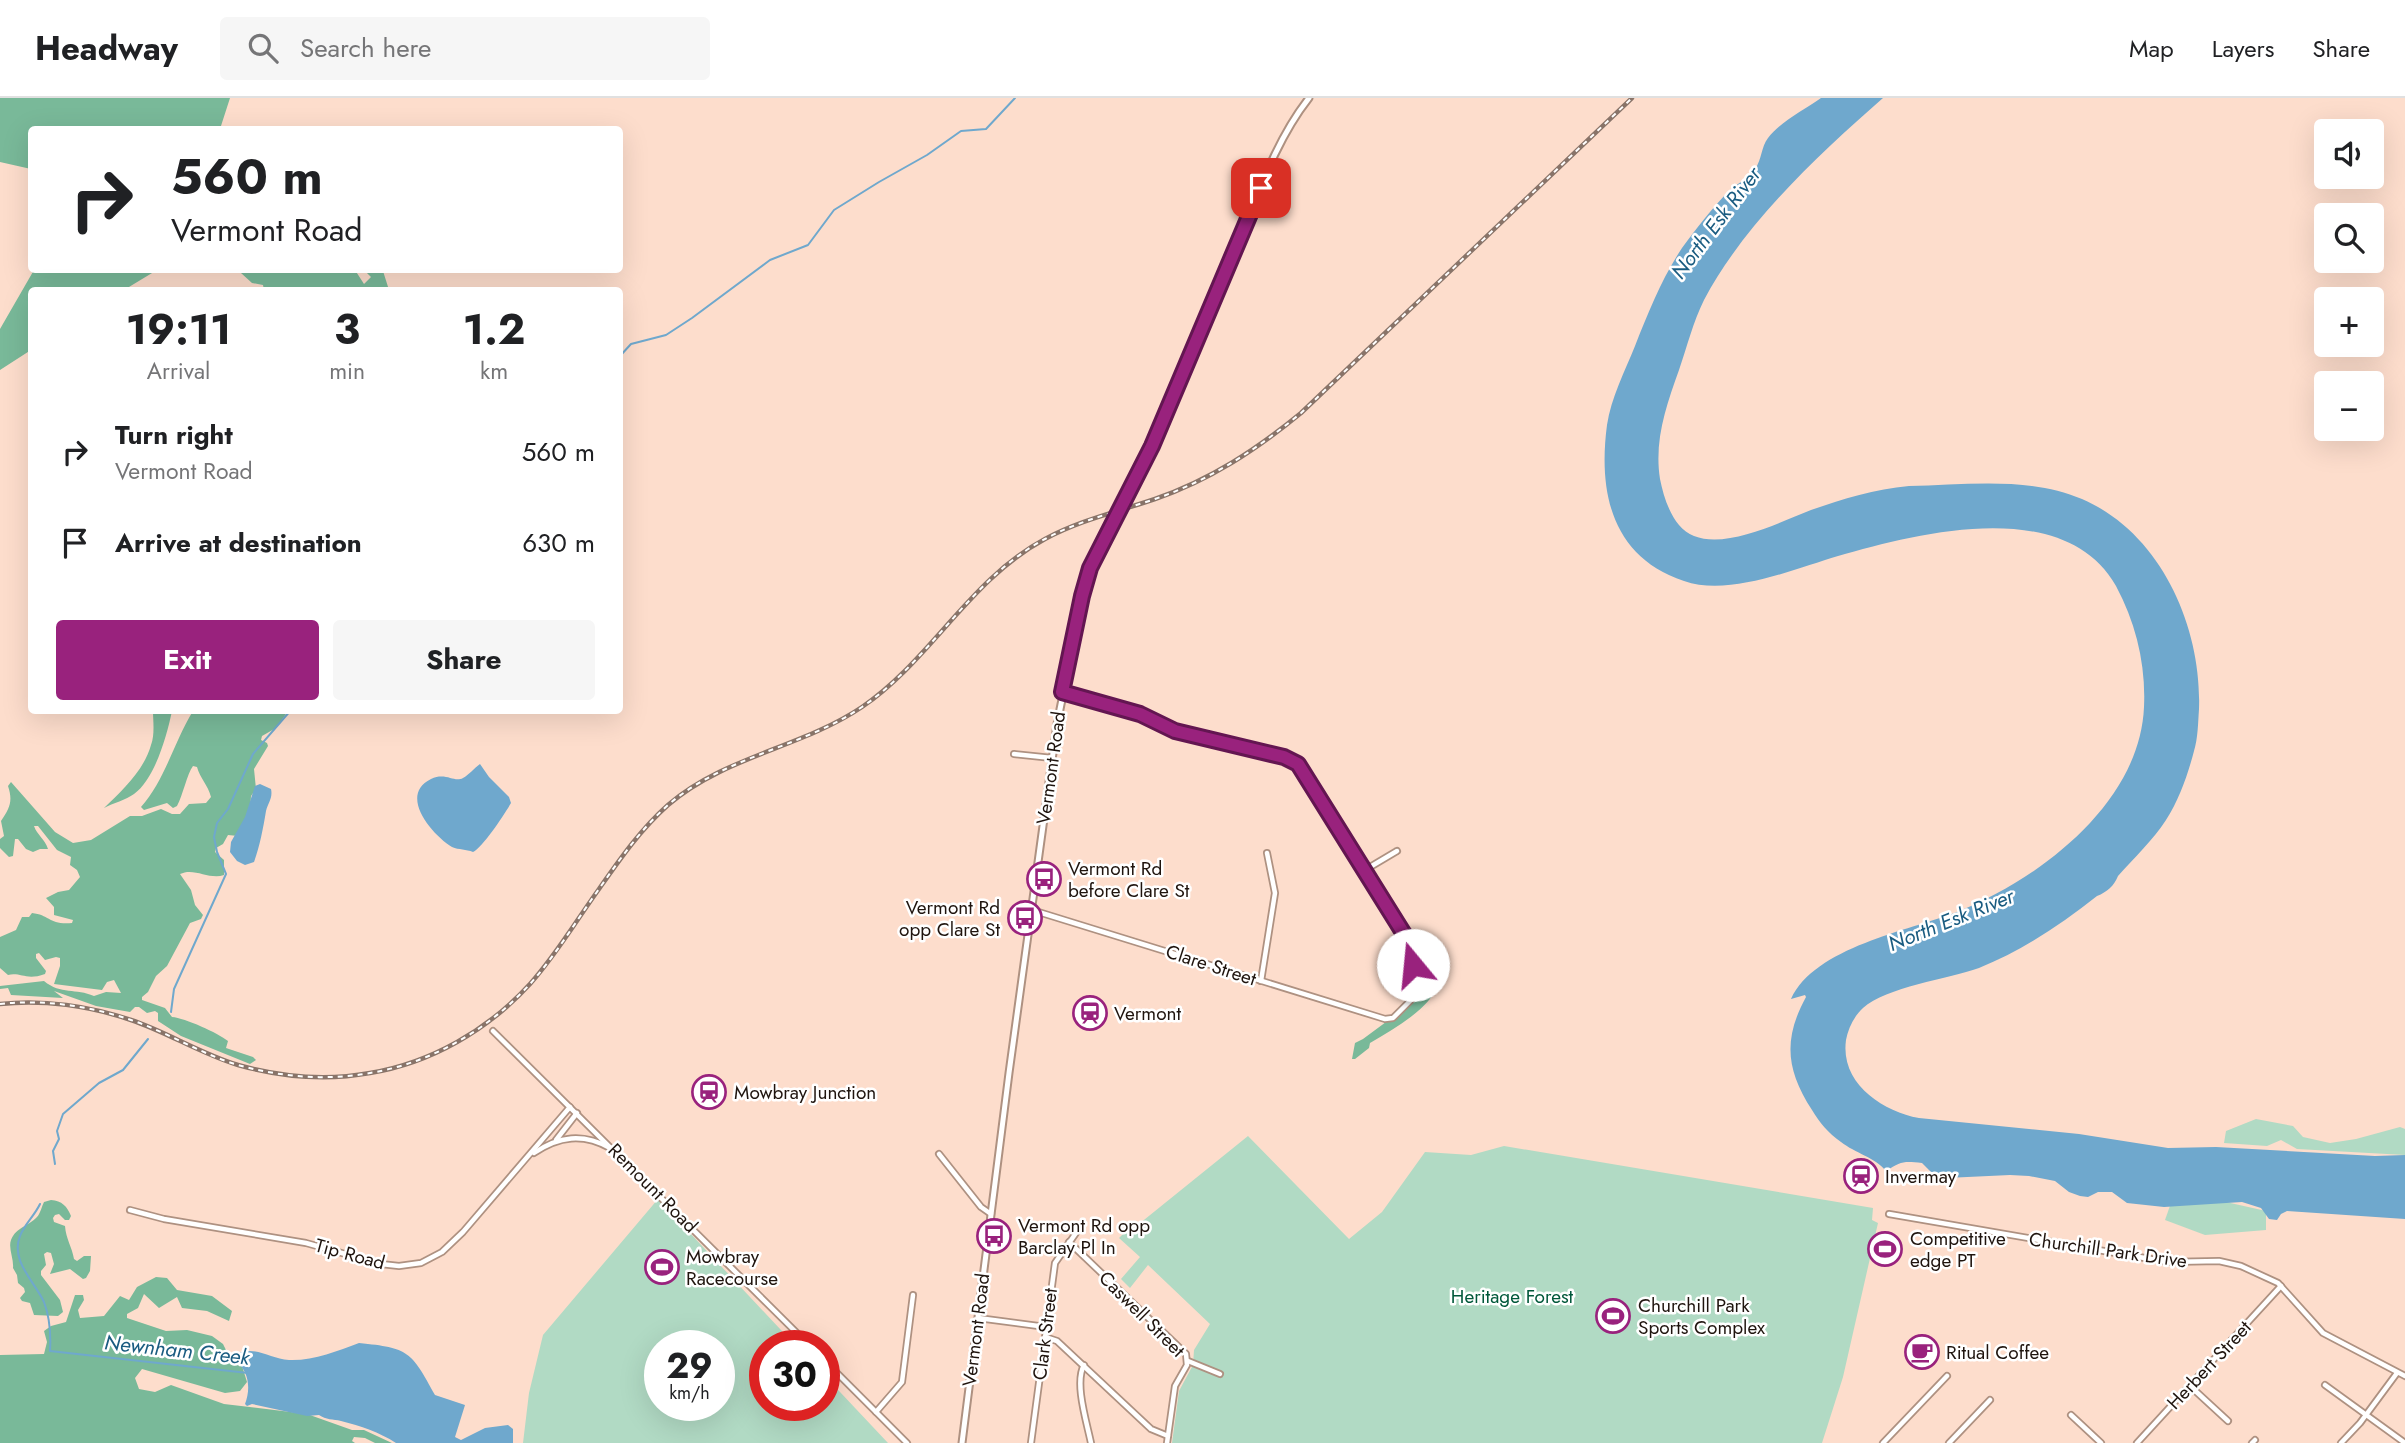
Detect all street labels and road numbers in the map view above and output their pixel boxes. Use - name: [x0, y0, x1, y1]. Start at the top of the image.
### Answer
- street label: Vermont Road: [1030, 710, 1072, 826]
- street label: Clare Street: [1162, 938, 1260, 992]
- street label: Remount Road: [602, 1137, 704, 1239]
- street label: Churchill Park Drive: [2027, 1226, 2189, 1274]
- street label: Tip Road: [312, 1232, 388, 1276]
- street label: Caswell Street: [1093, 1265, 1191, 1363]
- street label: Vermont Road: [956, 1272, 996, 1388]
- street label: Clark Street: [1026, 1286, 1064, 1382]
- street label: Herbert Street: [2161, 1314, 2258, 1415]

